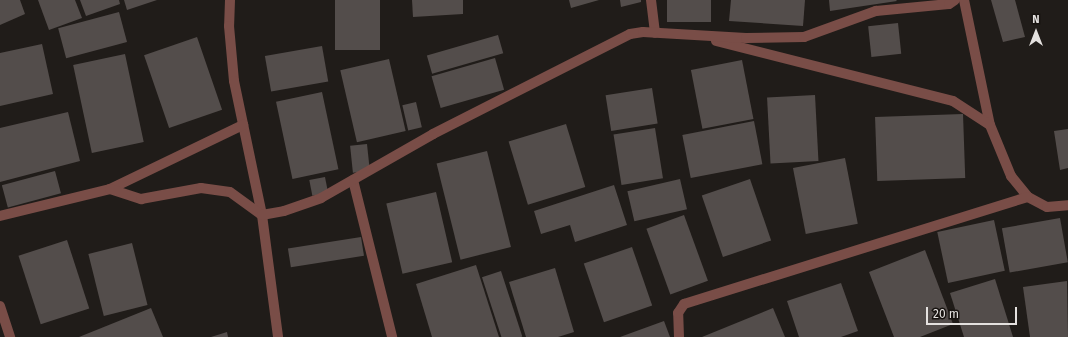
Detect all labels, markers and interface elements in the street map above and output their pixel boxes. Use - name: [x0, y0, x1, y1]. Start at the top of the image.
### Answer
- north arrow: [1016, 12, 1056, 52]
- text: N: [1032, 13, 1040, 26]
- scale bar: [928, 299, 1019, 325]
- text: 20 m: [933, 307, 959, 321]

